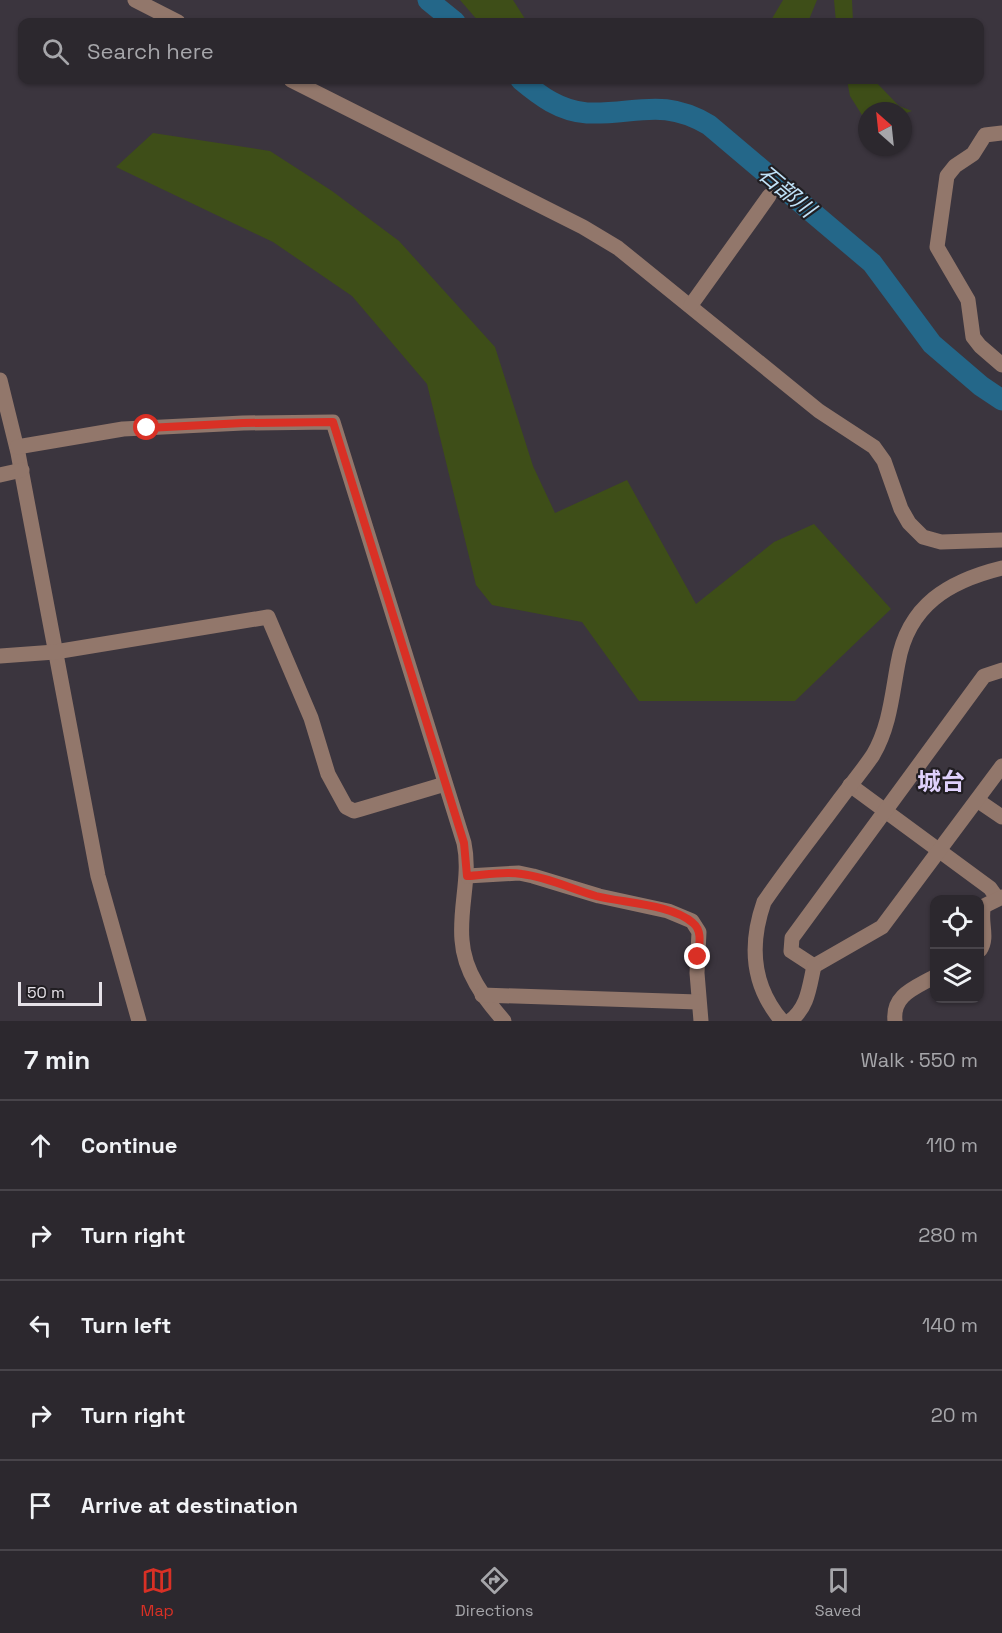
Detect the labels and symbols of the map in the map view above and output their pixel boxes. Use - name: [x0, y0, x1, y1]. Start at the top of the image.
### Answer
- north arrow: [858, 102, 912, 156]
- water label: 石部川: [753, 159, 823, 224]
- route start: [133, 414, 159, 440]
- district label: 城台: [917, 766, 965, 797]
- route end: [684, 943, 710, 969]
- scale bar: [18, 979, 102, 1007]

